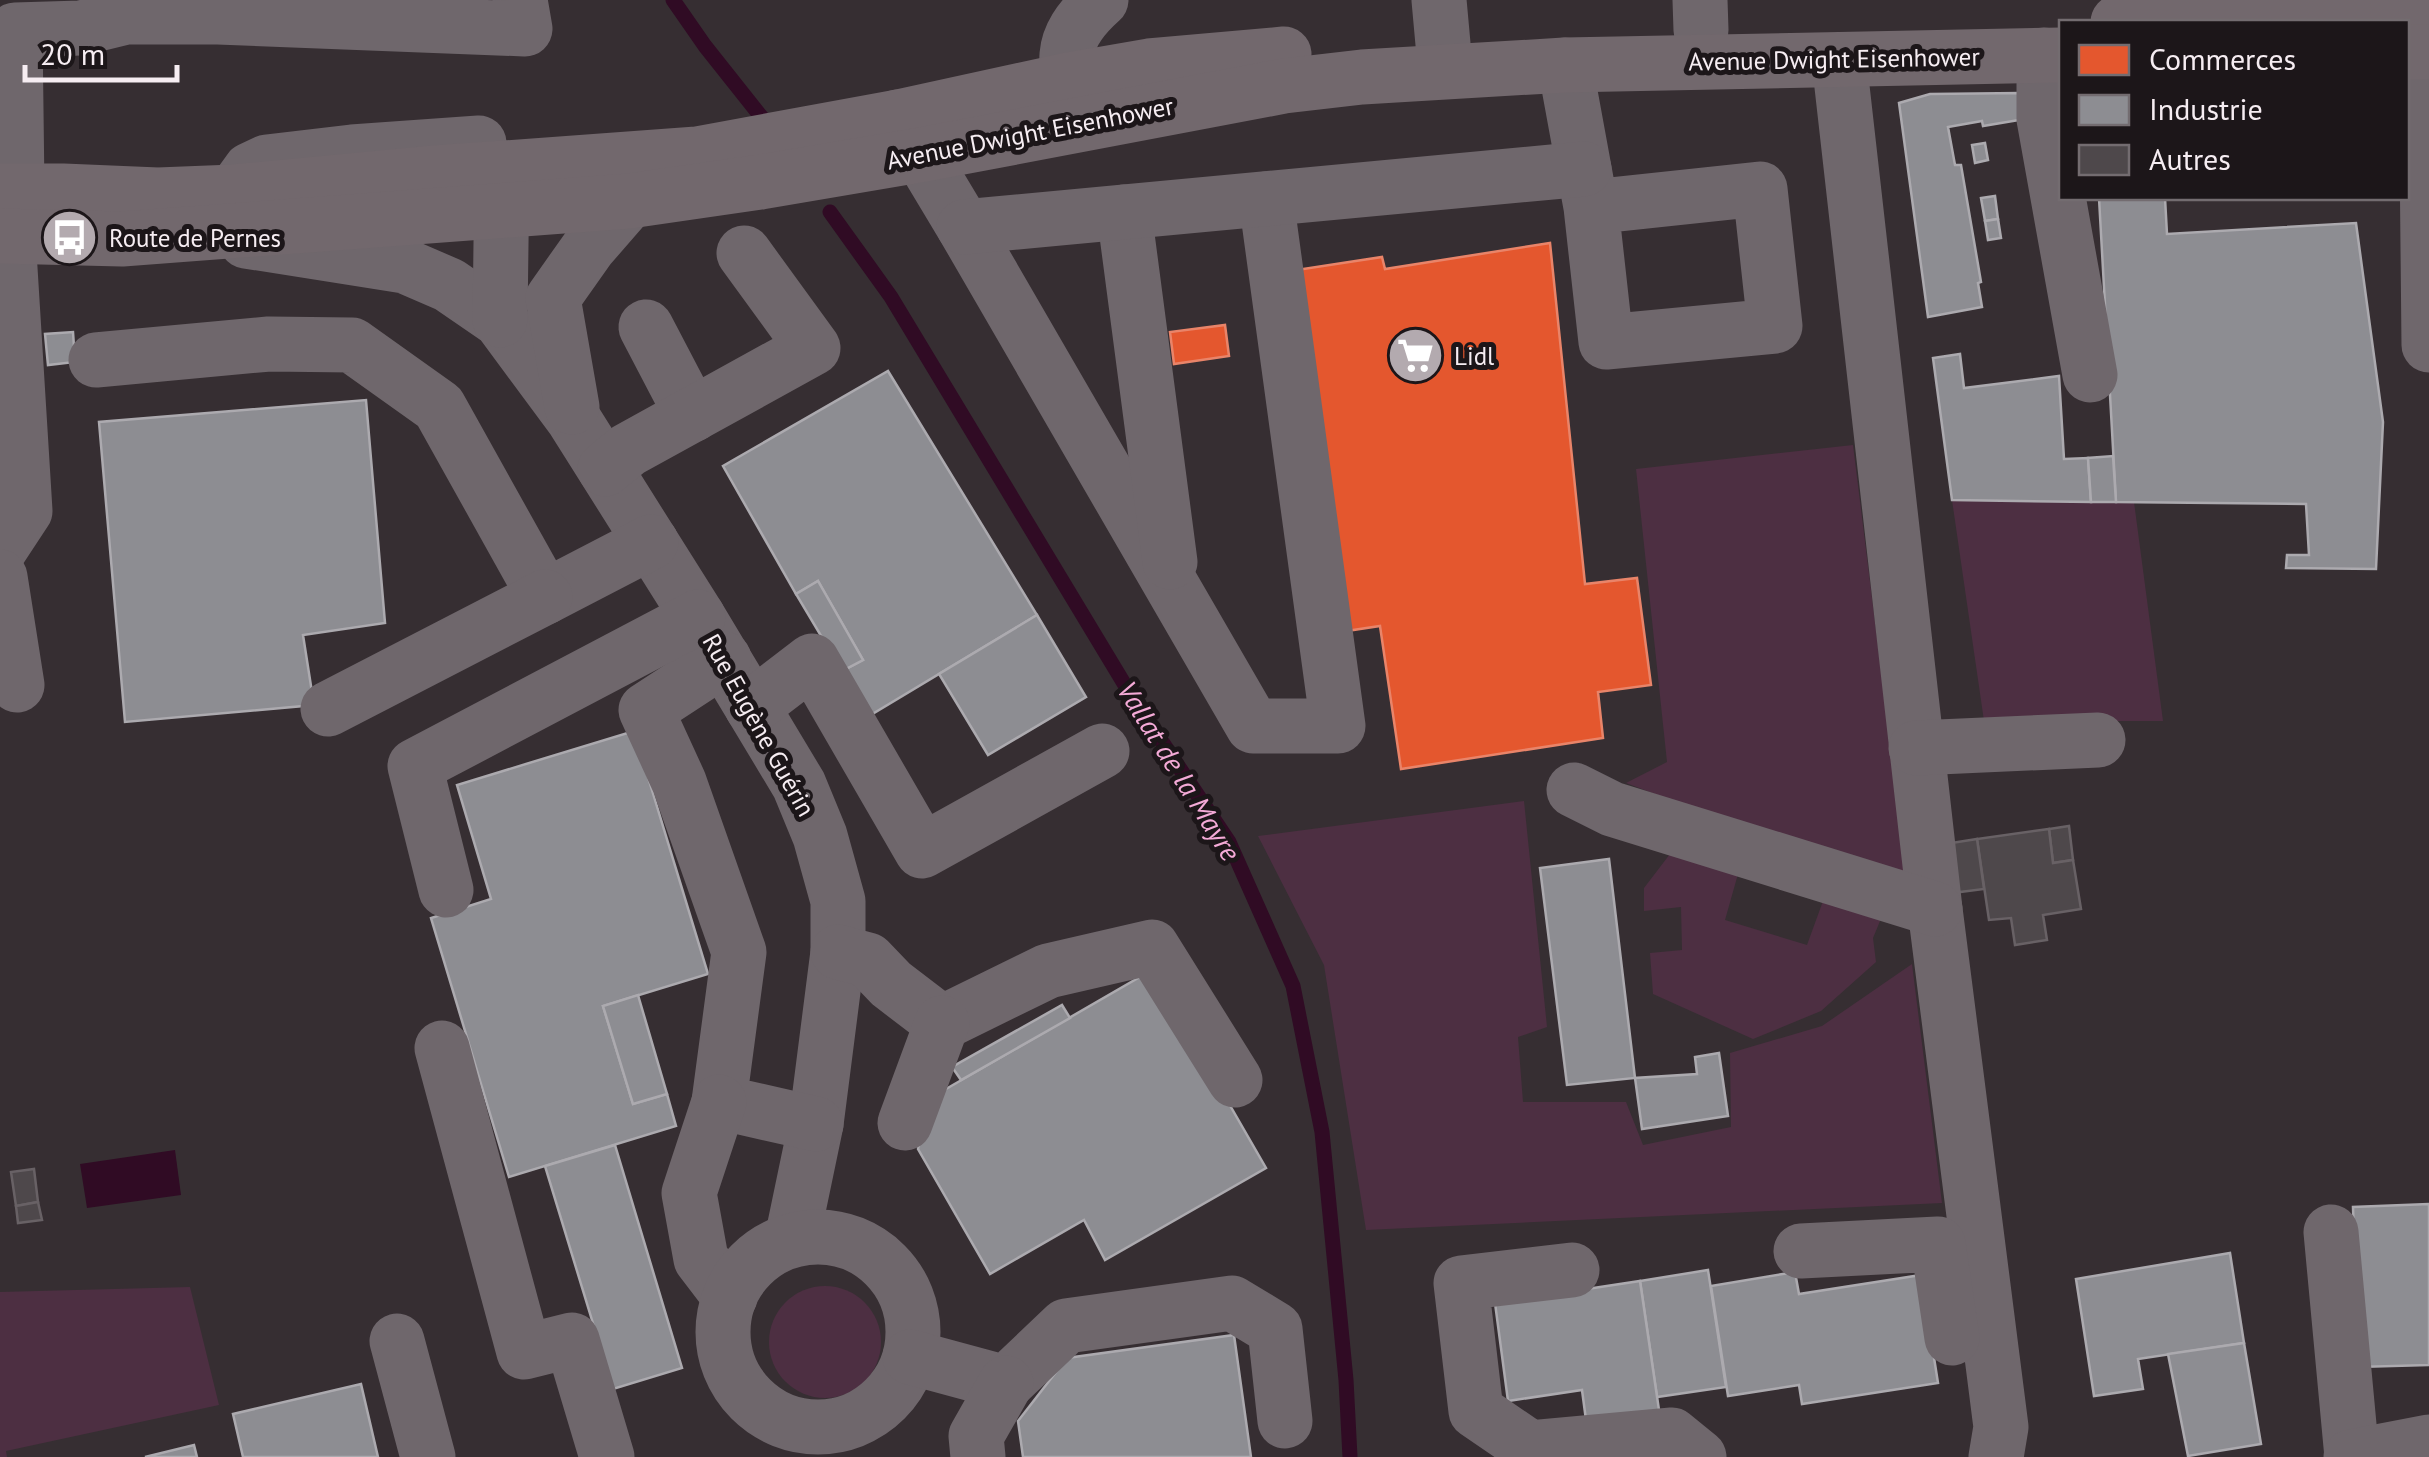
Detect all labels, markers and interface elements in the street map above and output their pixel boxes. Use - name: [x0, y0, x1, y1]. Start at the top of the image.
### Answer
- scale bar: [25, 20, 178, 82]
- legend: [2059, 20, 2409, 200]
- text: 20 m: [40, 34, 105, 73]
- text: Commerces: [2149, 39, 2296, 78]
- street label: Avenue Dwight Eisenhower: [1688, 40, 1981, 78]
- street label: Avenue Dwight Eisenhower: [884, 89, 1177, 177]
- text: Industrie: [2149, 89, 2263, 128]
- text: Autres: [2149, 139, 2231, 178]
- bus stop icon: Route de Pernes: [40, 208, 100, 268]
- place label: Route de Pernes: [109, 222, 281, 254]
- supermarket icon: Lidl: [1385, 326, 1445, 386]
- place label: Lidl: [1454, 340, 1495, 372]
- street label: Rue Eugène Guérin: [696, 628, 822, 822]
- water label: Vallat de la Mayre: [1109, 674, 1250, 868]

